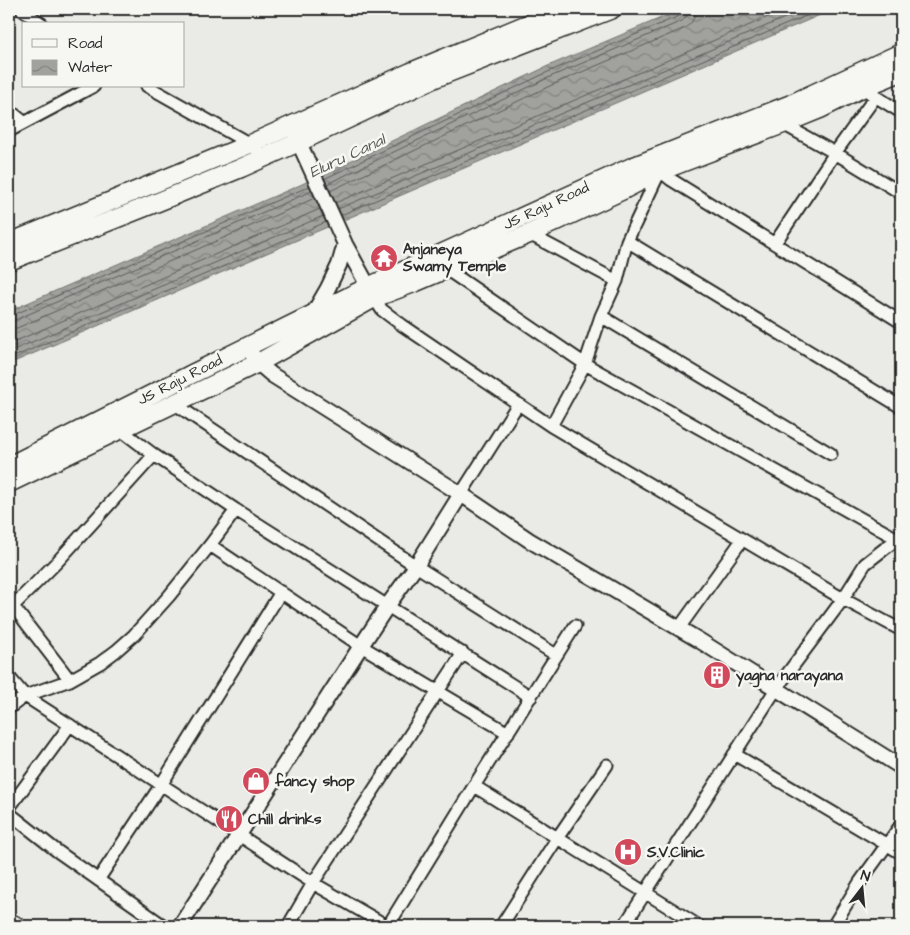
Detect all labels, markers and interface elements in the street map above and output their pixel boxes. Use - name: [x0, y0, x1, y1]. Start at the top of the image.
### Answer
- legend: [22, 22, 185, 88]
- text: Road: [68, 33, 103, 54]
- text: Water: [68, 57, 112, 78]
- water label: Eluru Canal: [305, 128, 391, 183]
- street label: JS Raju Road: [500, 177, 593, 235]
- place label: Anjaneya Swamy Temple: [402, 239, 506, 278]
- temple icon: Anjaneya Swamy Temple: [369, 243, 399, 273]
- street label: JS Raju Road: [134, 349, 226, 410]
- building icon: yagna narayana: [702, 660, 732, 690]
- place label: yagna narayana: [736, 665, 843, 688]
- shop icon: fancy shop: [241, 766, 271, 796]
- place label: fancy shop: [274, 771, 355, 793]
- restaurant icon: Chill drinks: [214, 804, 244, 834]
- place label: Chill drinks: [248, 809, 322, 830]
- hospital icon: S.V.Clinic: [613, 837, 643, 867]
- place label: S.V.Clinic: [646, 842, 705, 863]
- north arrow: [838, 862, 888, 912]
- text: N: [858, 866, 872, 887]

